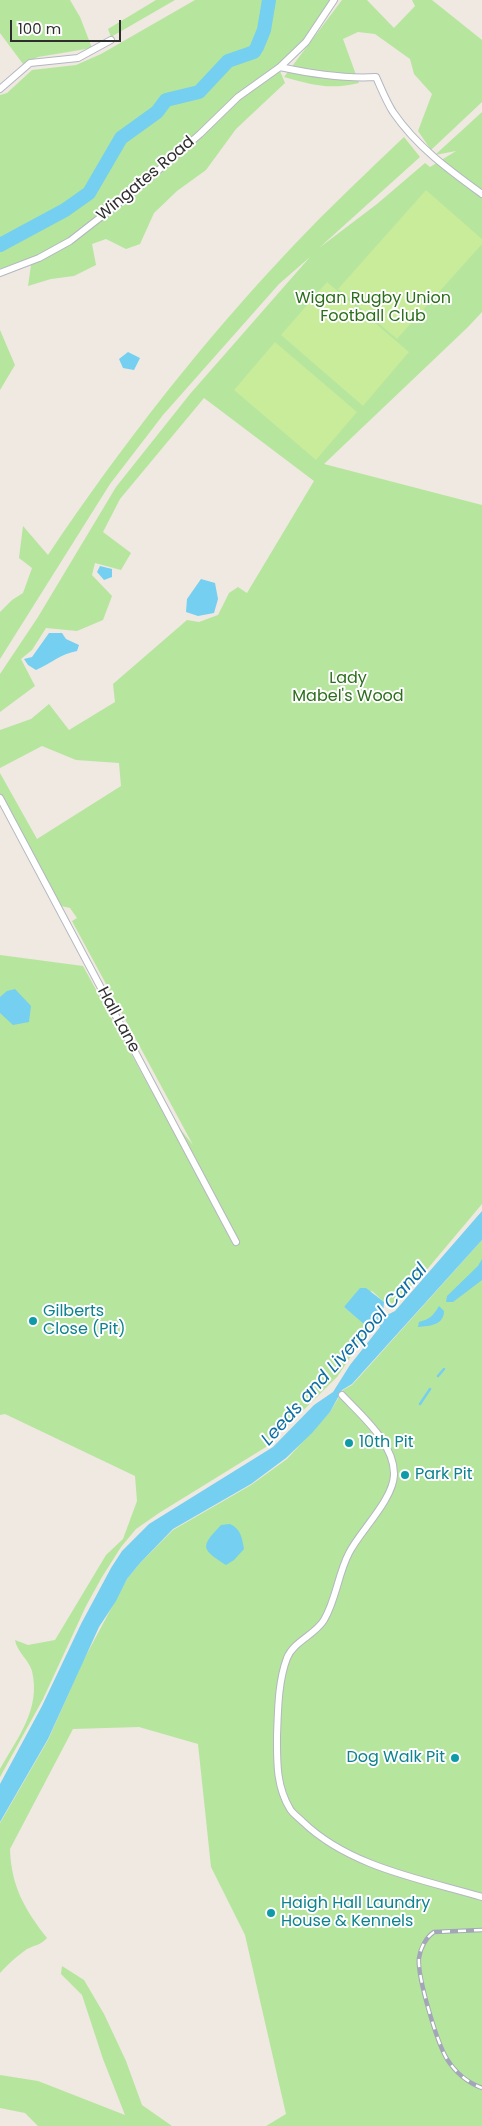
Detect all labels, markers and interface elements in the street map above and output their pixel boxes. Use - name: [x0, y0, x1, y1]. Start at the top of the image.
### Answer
- scale bar: [12, 10, 124, 42]
- text: 100 m: [18, 18, 61, 39]
- street label: Wingates Road: [93, 133, 199, 225]
- park label: Wigan Rugby Union Football Club: [295, 289, 451, 327]
- park label: Lady Mabel's Wood: [292, 669, 404, 707]
- street label: Hall Lane: [93, 984, 143, 1056]
- water label: Leeds and Liverpool Canal: [257, 1259, 433, 1451]
- place label: Gilberts Close (Pit): [43, 1302, 126, 1340]
- marker: Gilberts Close (Pit): [27, 1315, 39, 1327]
- place label: 10th Pit: [359, 1433, 414, 1453]
- marker: 10th Pit: [343, 1437, 355, 1449]
- place label: Park Pit: [415, 1465, 473, 1485]
- marker: Park Pit: [399, 1469, 411, 1481]
- place label: Dog Walk Pit: [346, 1748, 445, 1768]
- marker: Dog Walk Pit: [449, 1752, 461, 1764]
- place label: Haigh Hall Laundry House & Kennels: [281, 1894, 430, 1932]
- marker: Haigh Hall Laundry House & Kennels: [265, 1907, 277, 1919]

